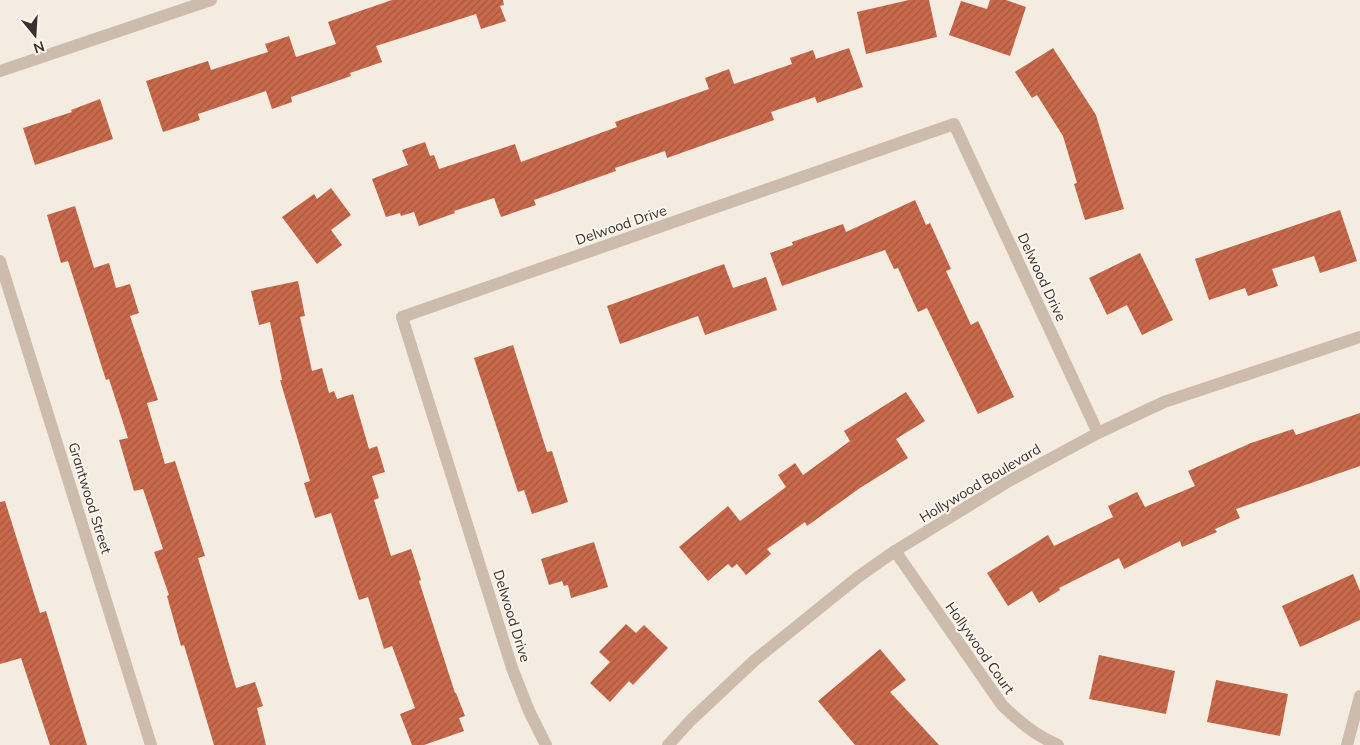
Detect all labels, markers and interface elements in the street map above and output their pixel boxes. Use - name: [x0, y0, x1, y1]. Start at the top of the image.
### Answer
- north arrow: [10, 10, 60, 60]
- text: N: [31, 37, 47, 58]
- street label: Delwood Drive: [573, 201, 669, 249]
- street label: Delwood Drive: [1014, 230, 1070, 324]
- street label: Grantwood Street: [64, 440, 116, 556]
- street label: Hollywood Boulevard: [916, 440, 1044, 526]
- street label: Delwood Drive: [489, 568, 535, 664]
- street label: Hollywood Court: [941, 598, 1019, 698]

